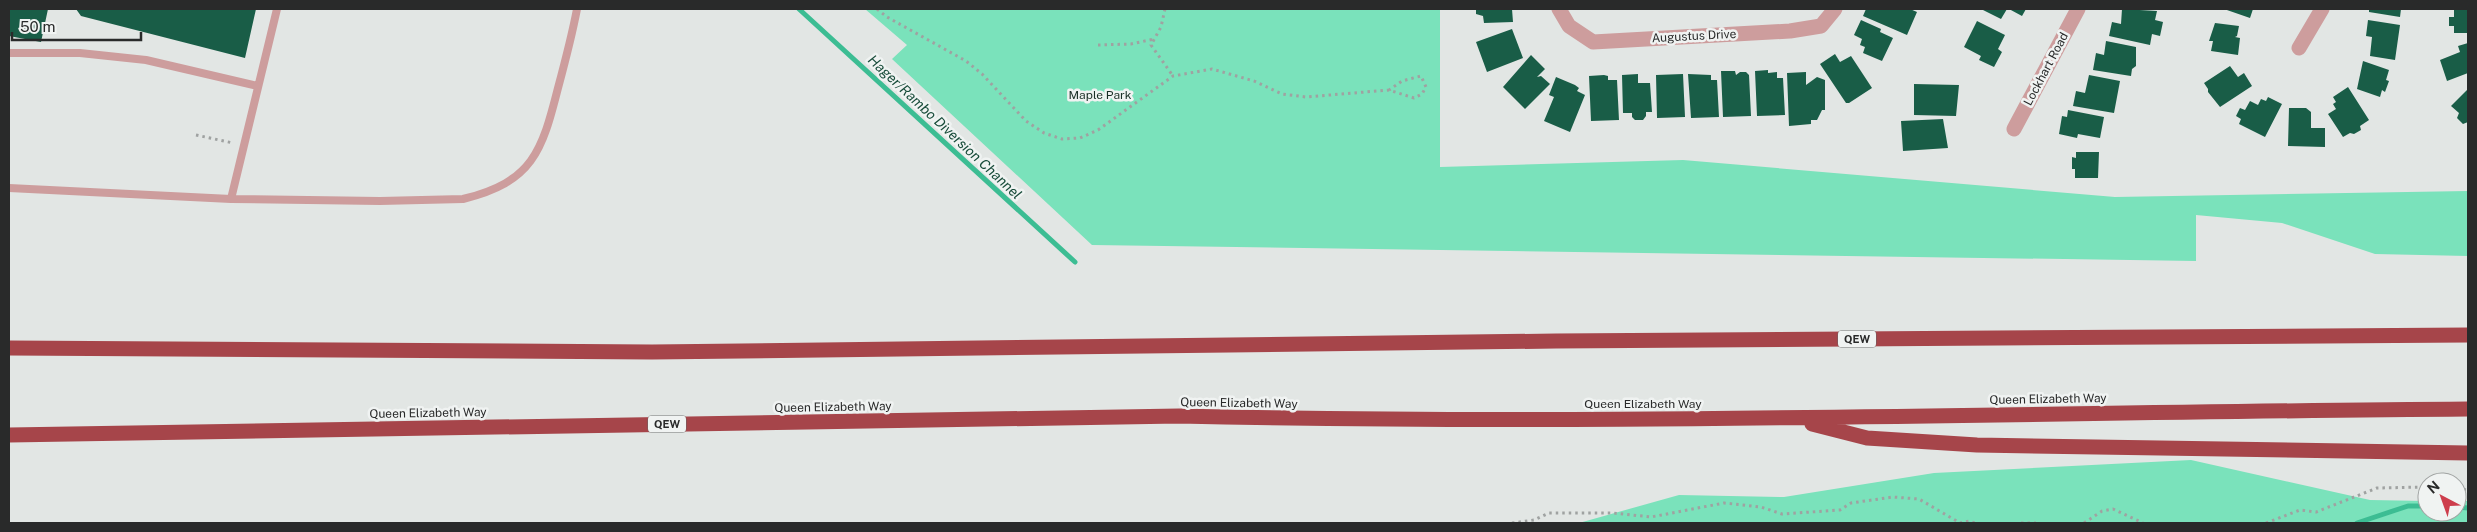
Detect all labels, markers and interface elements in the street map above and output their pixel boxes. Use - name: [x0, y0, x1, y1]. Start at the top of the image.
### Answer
- scale bar: [12, 10, 141, 42]
- text: 50 m: [20, 18, 55, 35]
- street label: Augustus Drive: [1651, 27, 1737, 45]
- street label: Lockhart Road: [2021, 30, 2071, 108]
- water label: Hager/Rambo Diversion Channel: [865, 52, 1025, 202]
- park label: Maple Park: [1069, 88, 1132, 102]
- road number: QEW: [1838, 330, 1876, 348]
- street label: Queen Elizabeth Way: [1989, 391, 2107, 407]
- street label: Queen Elizabeth Way: [1180, 395, 1298, 411]
- street label: Queen Elizabeth Way: [1584, 397, 1702, 411]
- street label: Queen Elizabeth Way: [774, 399, 892, 415]
- street label: Queen Elizabeth Way: [369, 405, 487, 421]
- road number: QEW: [648, 416, 686, 432]
- north arrow: [2417, 472, 2467, 522]
- text: N: [2424, 478, 2443, 497]

